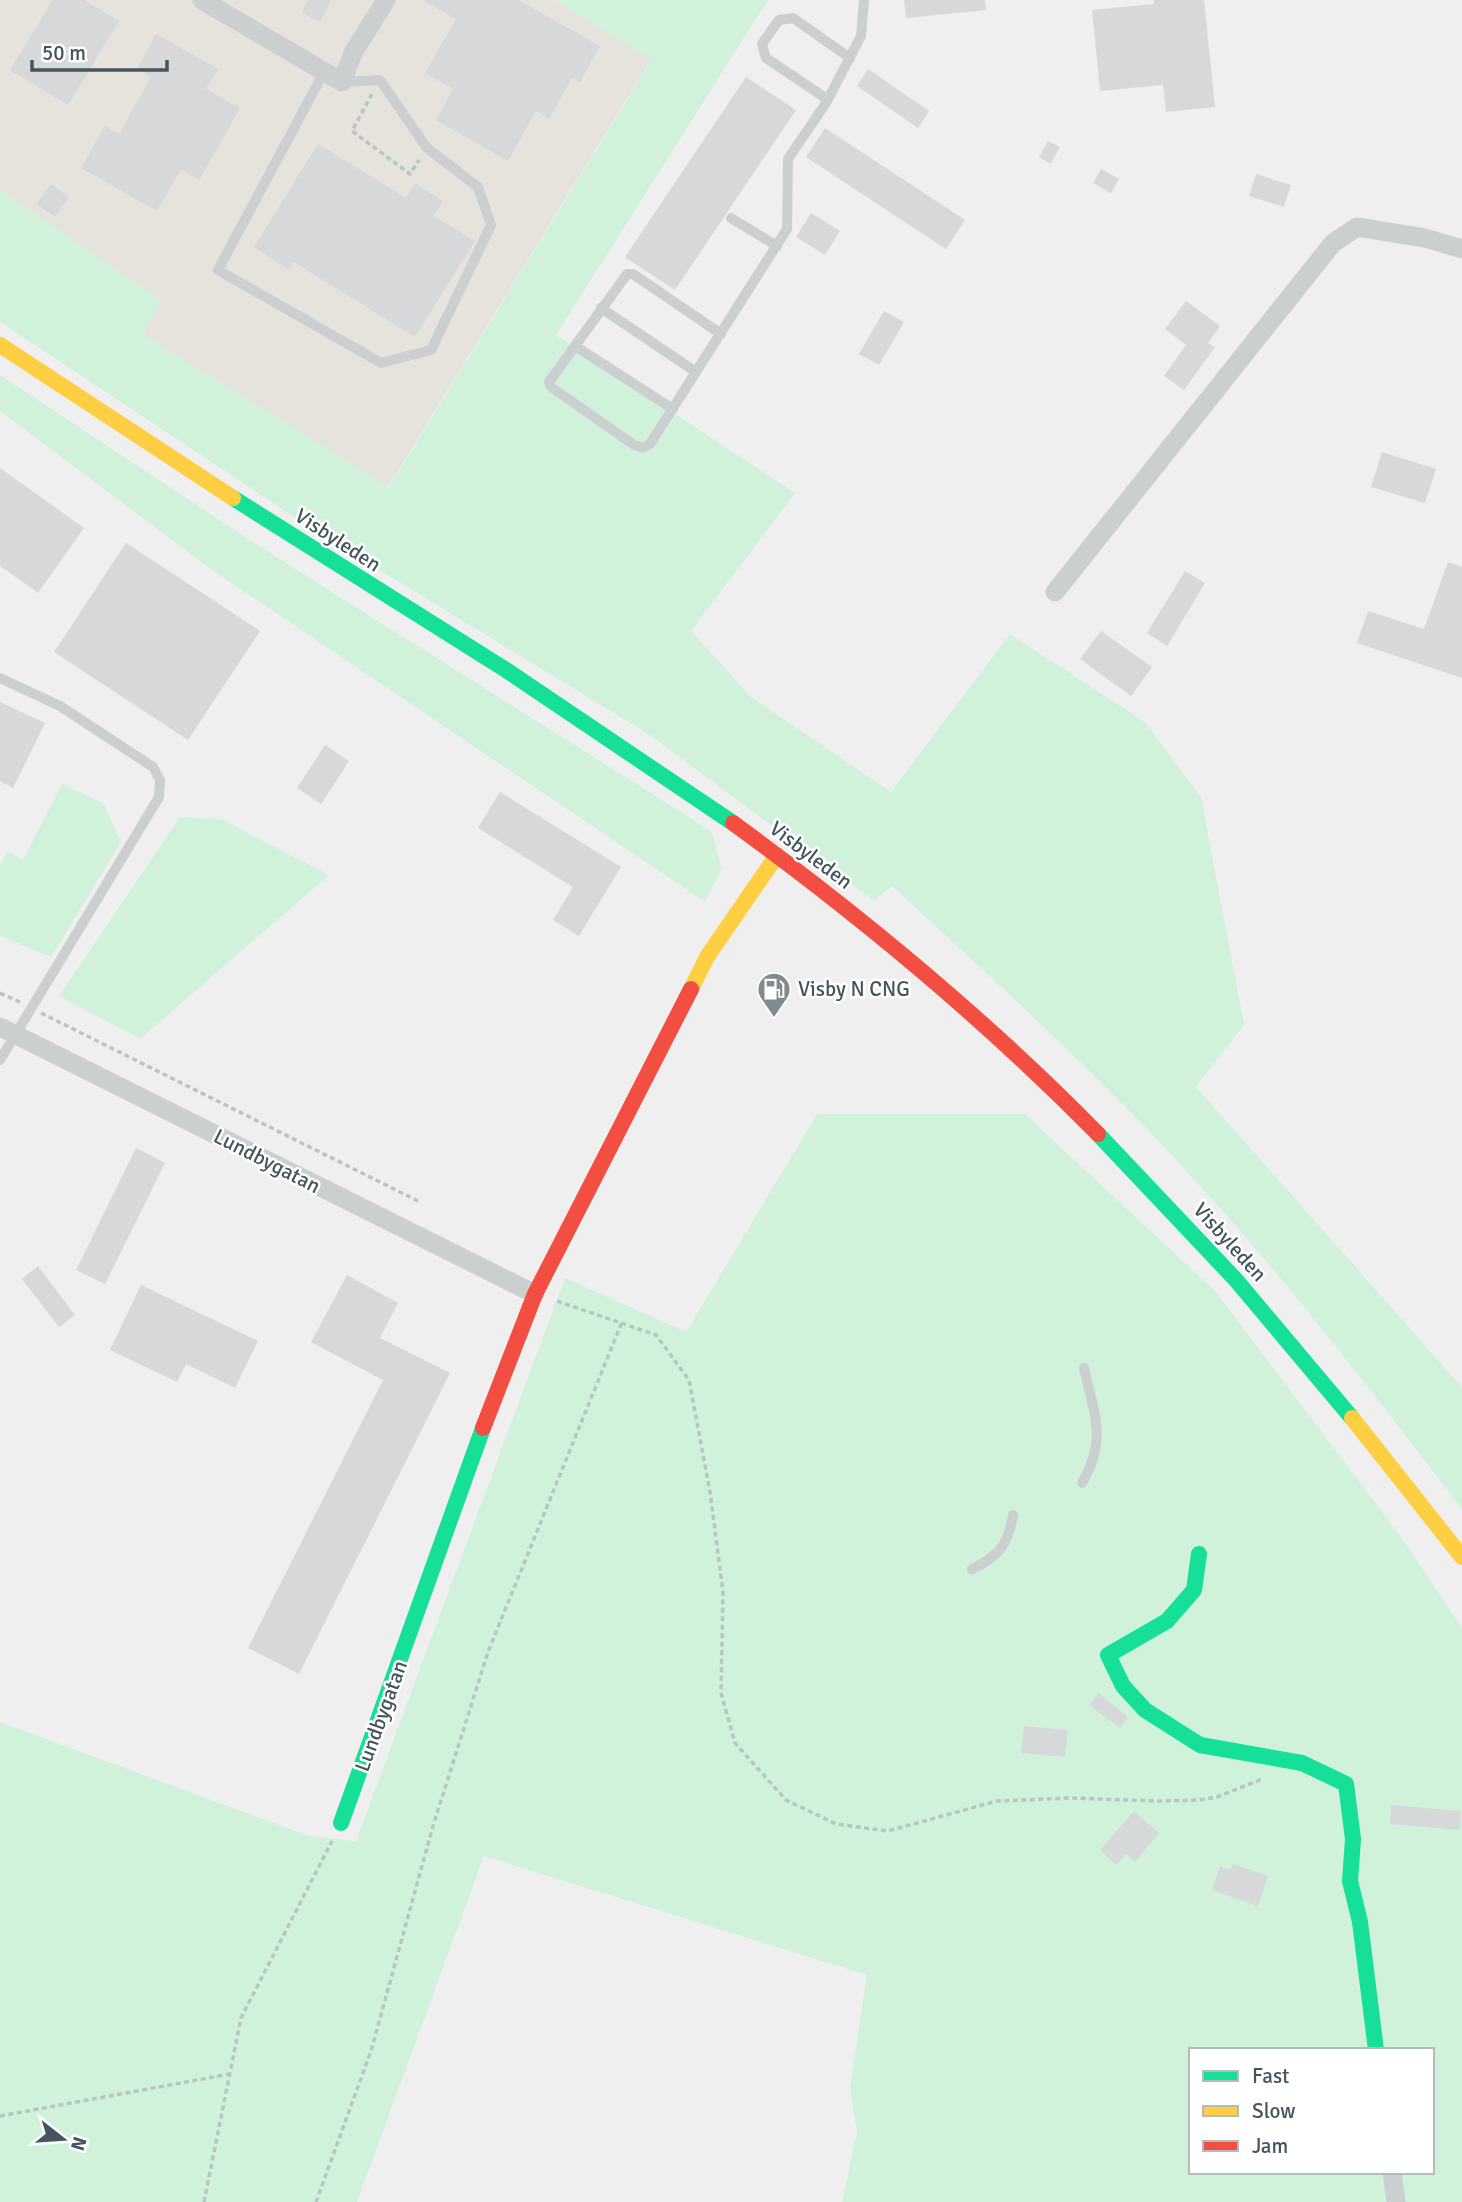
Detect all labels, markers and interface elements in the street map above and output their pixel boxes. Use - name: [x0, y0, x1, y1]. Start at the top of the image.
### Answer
- scale bar: [32, 28, 166, 72]
- text: 50 m: [42, 40, 86, 66]
- street label: Visbyleden: [290, 503, 386, 577]
- street label: Visbyleden: [764, 815, 858, 895]
- fuel station icon: Visby N CNG: [755, 970, 793, 1019]
- place label: Visby N CNG: [798, 976, 910, 1002]
- street label: Lundbygatan: [209, 1123, 325, 1199]
- street label: Visbyleden: [1188, 1197, 1272, 1287]
- street label: Lundbygatan: [349, 1657, 413, 1775]
- legend: [1189, 2048, 1434, 2174]
- text: Fast: [1252, 2063, 1289, 2089]
- text: Slow: [1252, 2098, 1296, 2124]
- north arrow: [28, 2104, 98, 2174]
- text: Jam: [1252, 2133, 1288, 2159]
- text: N: [65, 2134, 92, 2154]

